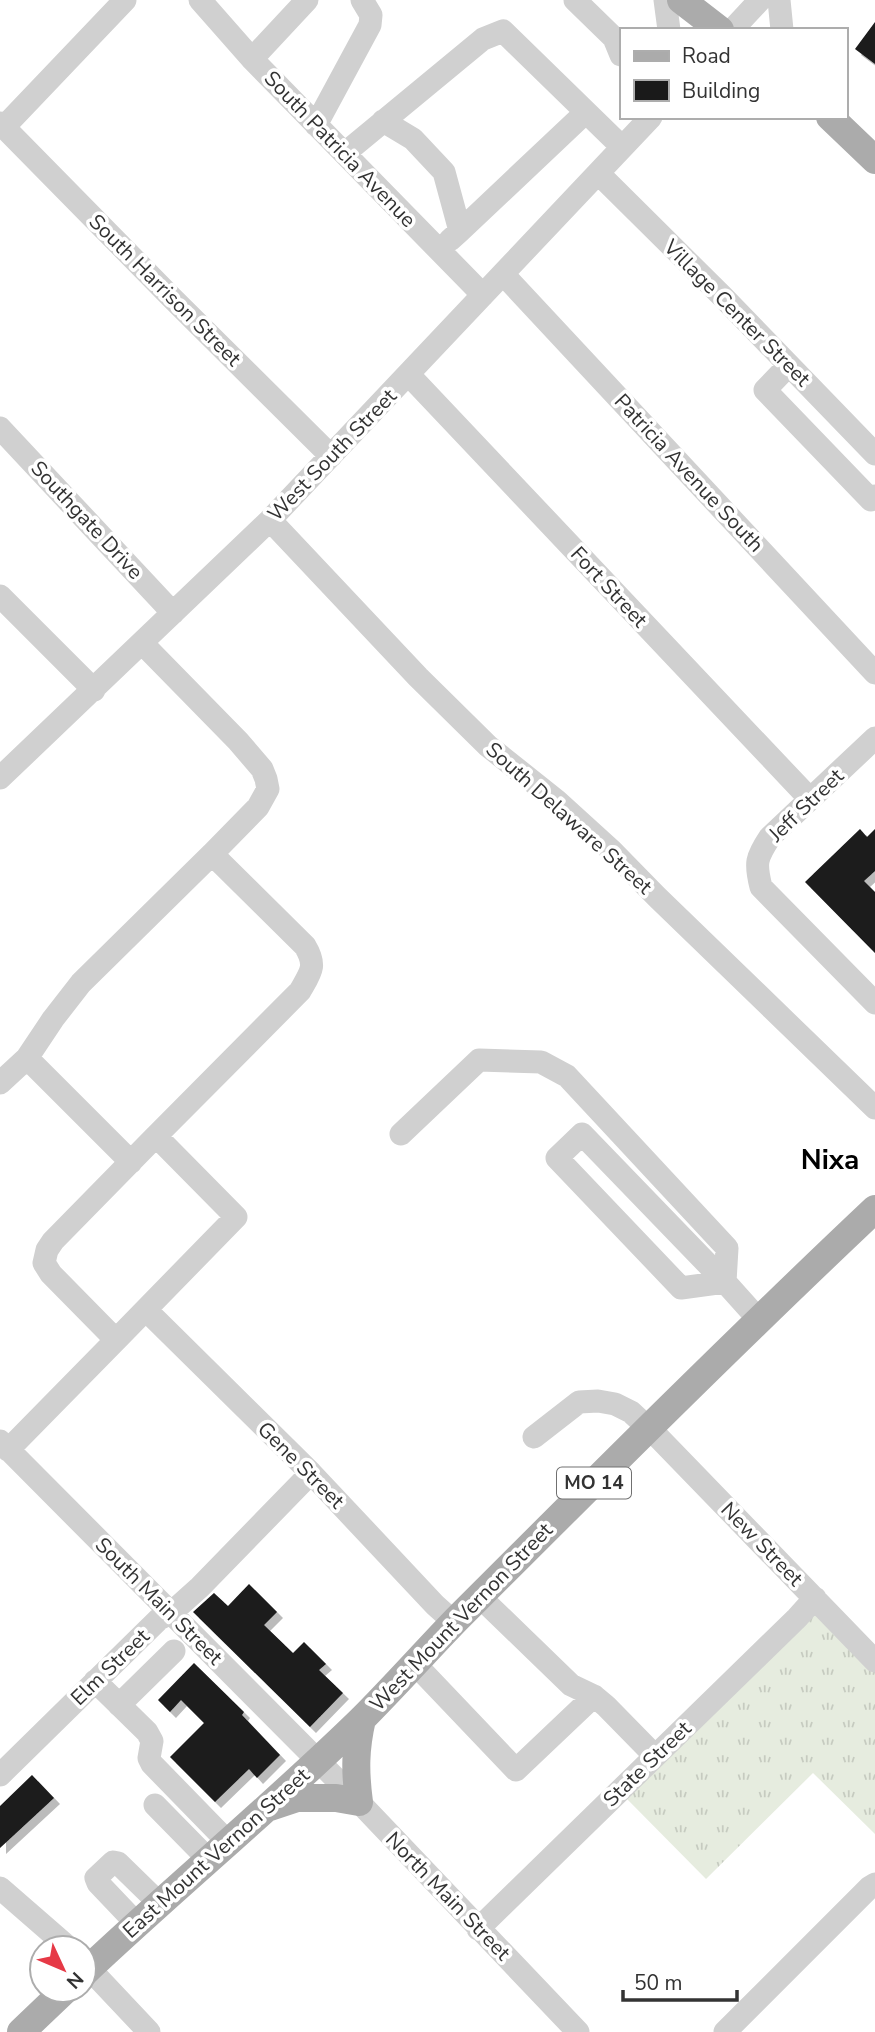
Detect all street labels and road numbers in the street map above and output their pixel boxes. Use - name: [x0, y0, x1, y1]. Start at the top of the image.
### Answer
- street label: South Patricia Avenue: [258, 65, 422, 233]
- street label: South Harrison Street: [83, 208, 248, 373]
- street label: Village Center Street: [657, 233, 817, 393]
- street label: West South Street: [261, 382, 403, 527]
- street label: Patricia Avenue South: [608, 388, 770, 558]
- street label: Southgate Drive: [25, 455, 149, 585]
- street label: Fort Street: [564, 541, 654, 634]
- street label: South Delaware Street: [480, 736, 659, 901]
- street label: Jeff Street: [762, 762, 850, 849]
- street label: Gene Street: [251, 1415, 351, 1515]
- road number: MO 14: [557, 1468, 631, 1498]
- street label: New Street: [715, 1496, 810, 1593]
- street label: West Mount Vernon Street: [363, 1516, 559, 1717]
- street label: South Main Street: [89, 1531, 229, 1671]
- street label: Elm Street: [65, 1622, 156, 1712]
- street label: State Street: [597, 1714, 698, 1813]
- street label: East Mount Vernon Street: [117, 1761, 316, 1944]
- street label: North Main Street: [379, 1826, 517, 1967]

